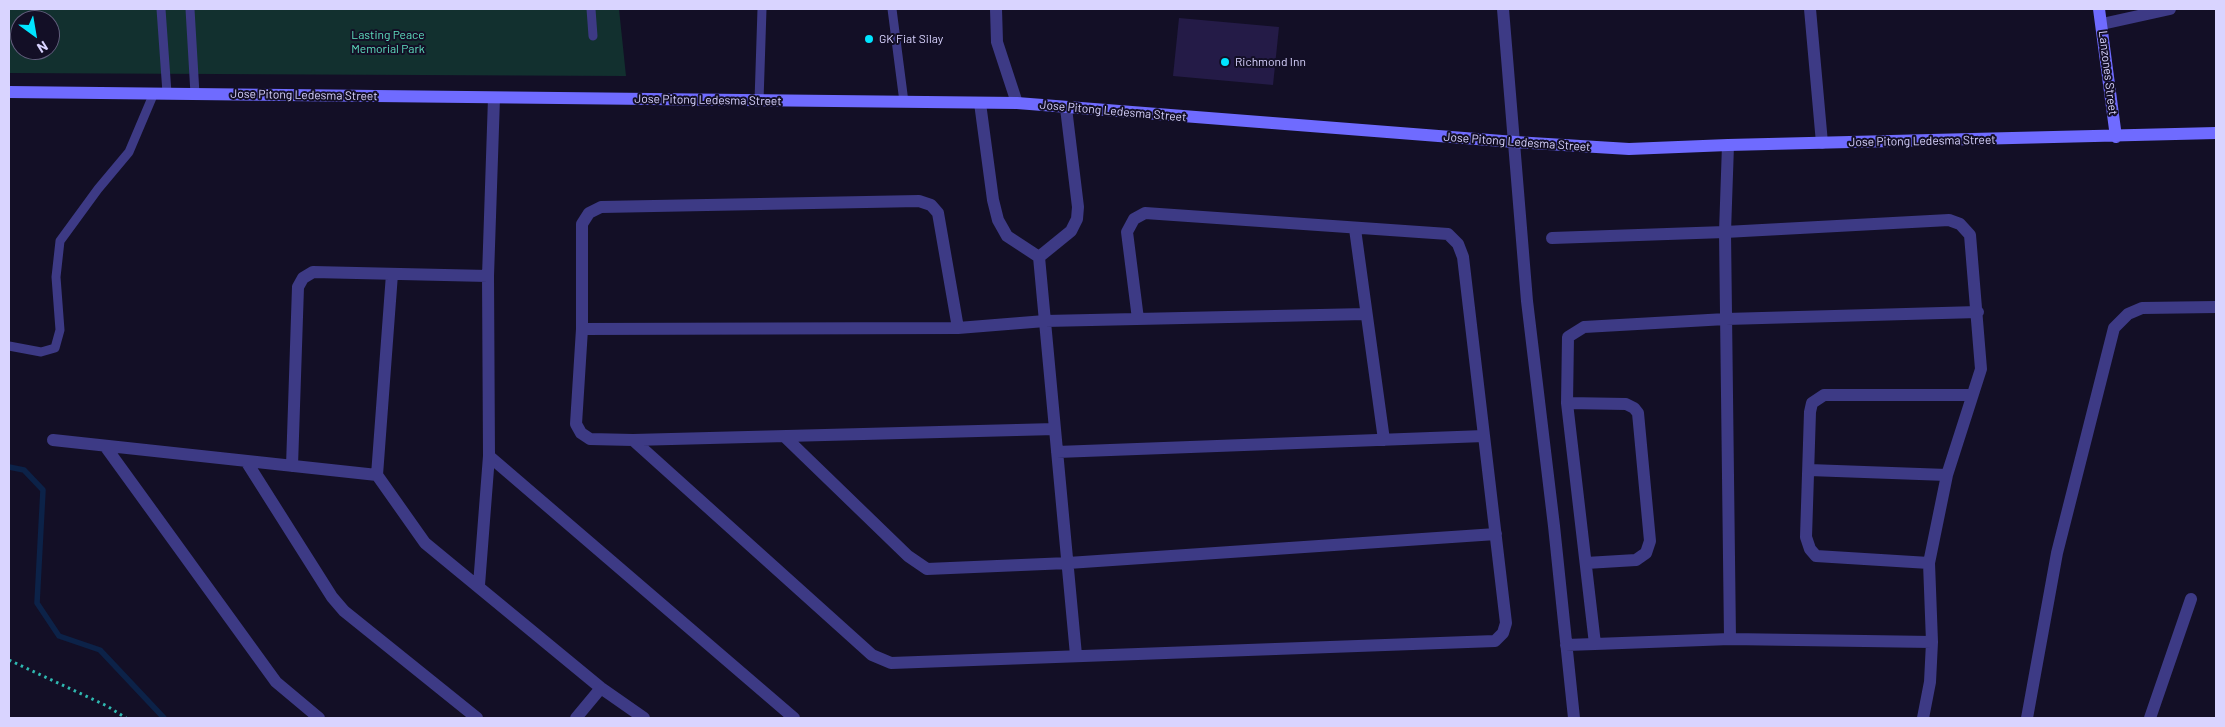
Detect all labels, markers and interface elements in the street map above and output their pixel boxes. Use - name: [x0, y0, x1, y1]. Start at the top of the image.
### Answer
- north arrow: [10, 10, 60, 60]
- park label: Lasting Peace Memorial Park: [351, 28, 425, 56]
- street label: Lanzones Street: [2096, 30, 2120, 116]
- place label: GK Fiat Silay: [879, 32, 943, 46]
- marker: GK Fiat Silay: [863, 33, 875, 45]
- text: N: [34, 38, 51, 57]
- place label: Richmond Inn: [1235, 55, 1306, 69]
- marker: Richmond Inn: [1219, 56, 1231, 68]
- street label: Jose Pitong Ledesma Street: [230, 87, 378, 103]
- street label: Jose Pitong Ledesma Street: [634, 92, 782, 108]
- street label: Jose Pitong Ledesma Street: [1039, 97, 1187, 125]
- street label: Jose Pitong Ledesma Street: [1443, 130, 1591, 154]
- street label: Jose Pitong Ledesma Street: [1848, 133, 1996, 149]

